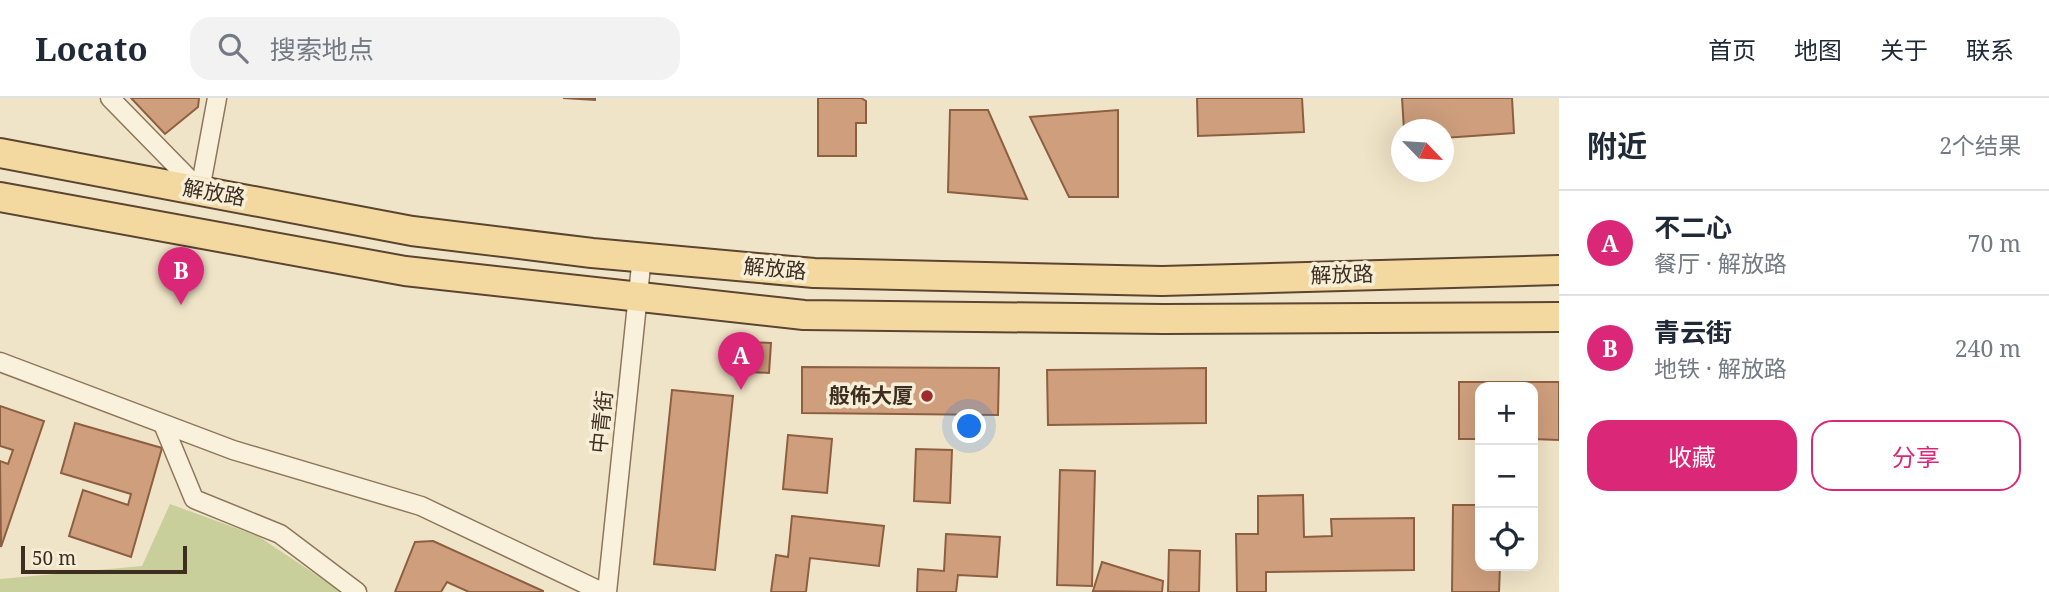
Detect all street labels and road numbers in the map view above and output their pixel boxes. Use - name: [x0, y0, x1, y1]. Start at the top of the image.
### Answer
- street label: 解放路: [181, 173, 248, 211]
- street label: 解放路: [742, 251, 808, 285]
- street label: 解放路: [1310, 259, 1374, 289]
- street label: 中青街: [584, 389, 618, 455]

